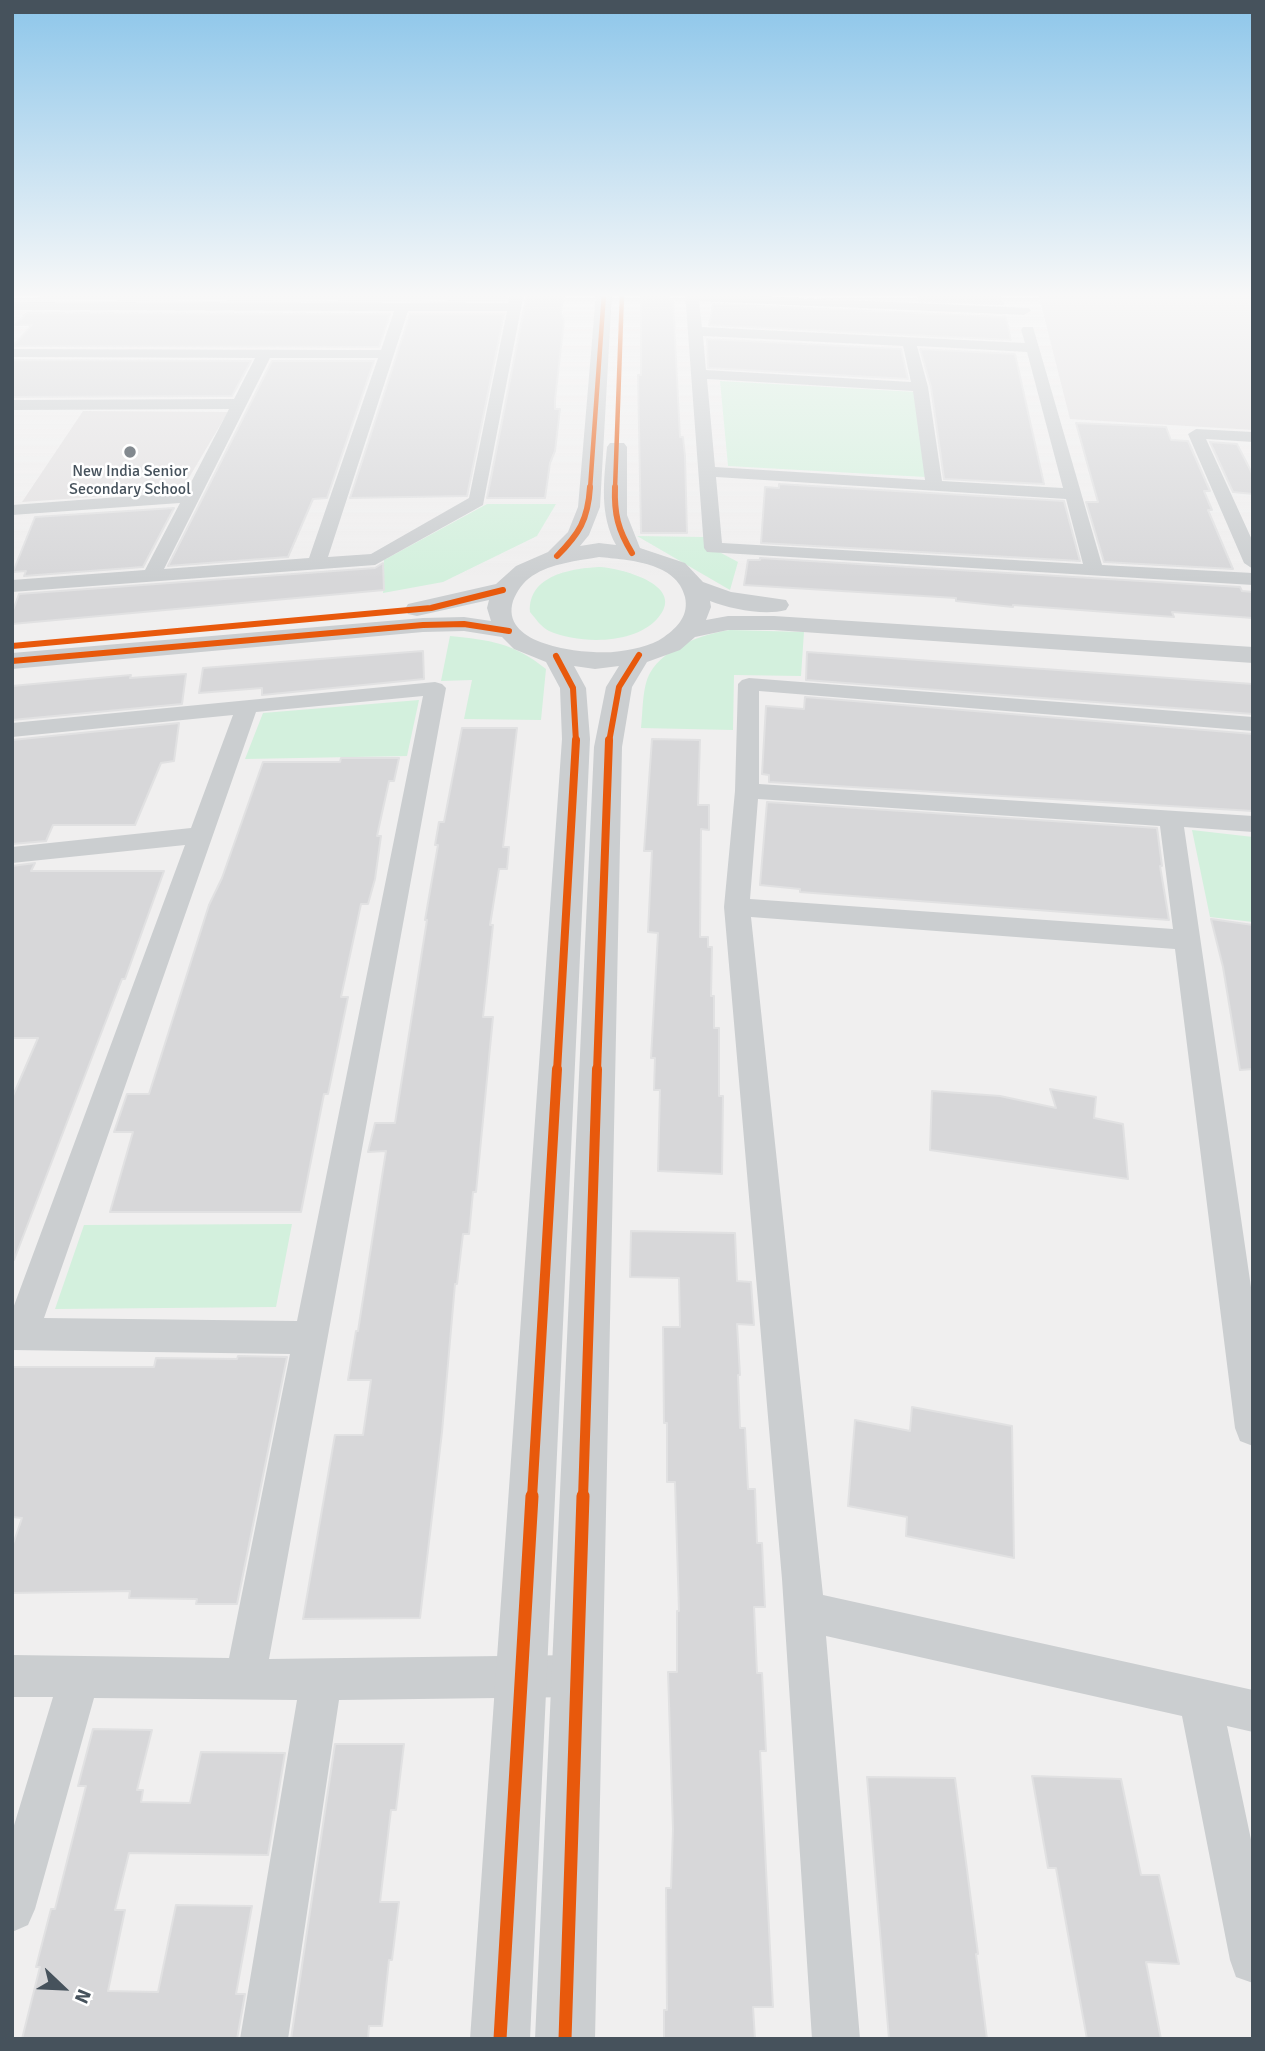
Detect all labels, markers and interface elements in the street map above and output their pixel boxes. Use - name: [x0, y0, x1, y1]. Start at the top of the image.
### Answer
- marker: New India Senior Secondary School: [122, 444, 138, 460]
- place label: New India Senior Secondary School: [69, 462, 191, 500]
- north arrow: [28, 1953, 98, 2023]
- text: N: [69, 1985, 96, 2007]

